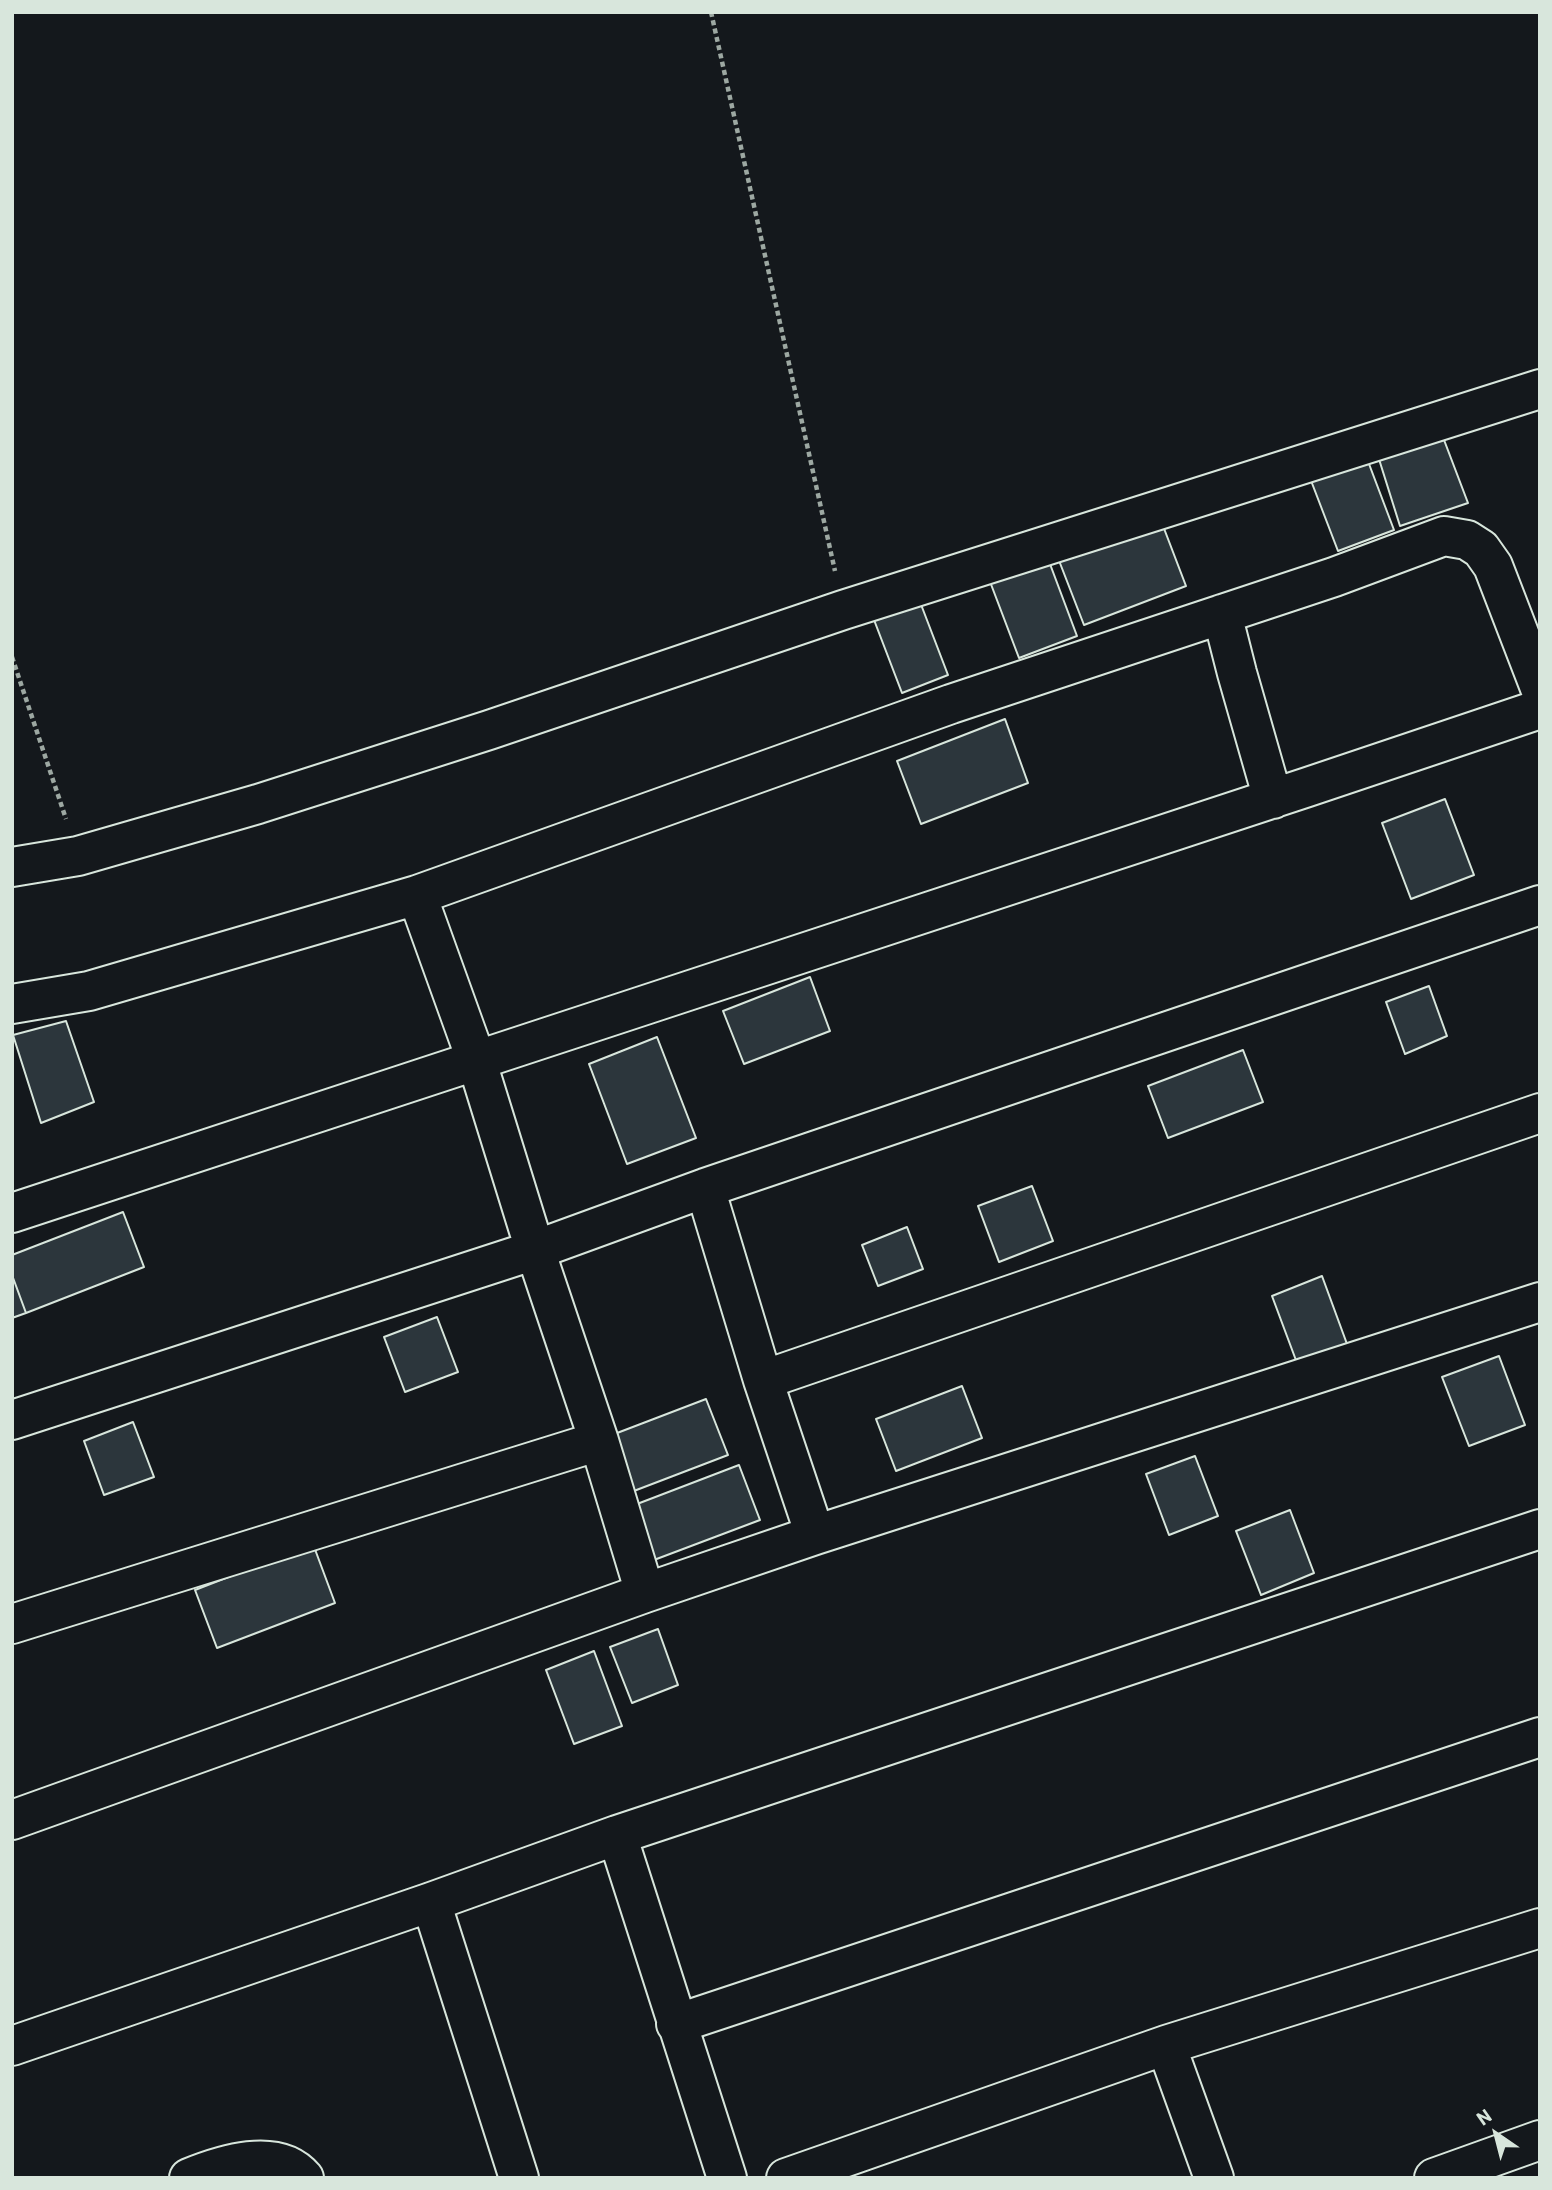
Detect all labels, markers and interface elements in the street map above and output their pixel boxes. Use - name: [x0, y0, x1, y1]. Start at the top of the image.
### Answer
- north arrow: [1461, 2099, 1531, 2169]
- text: N: [1472, 2103, 1495, 2129]

